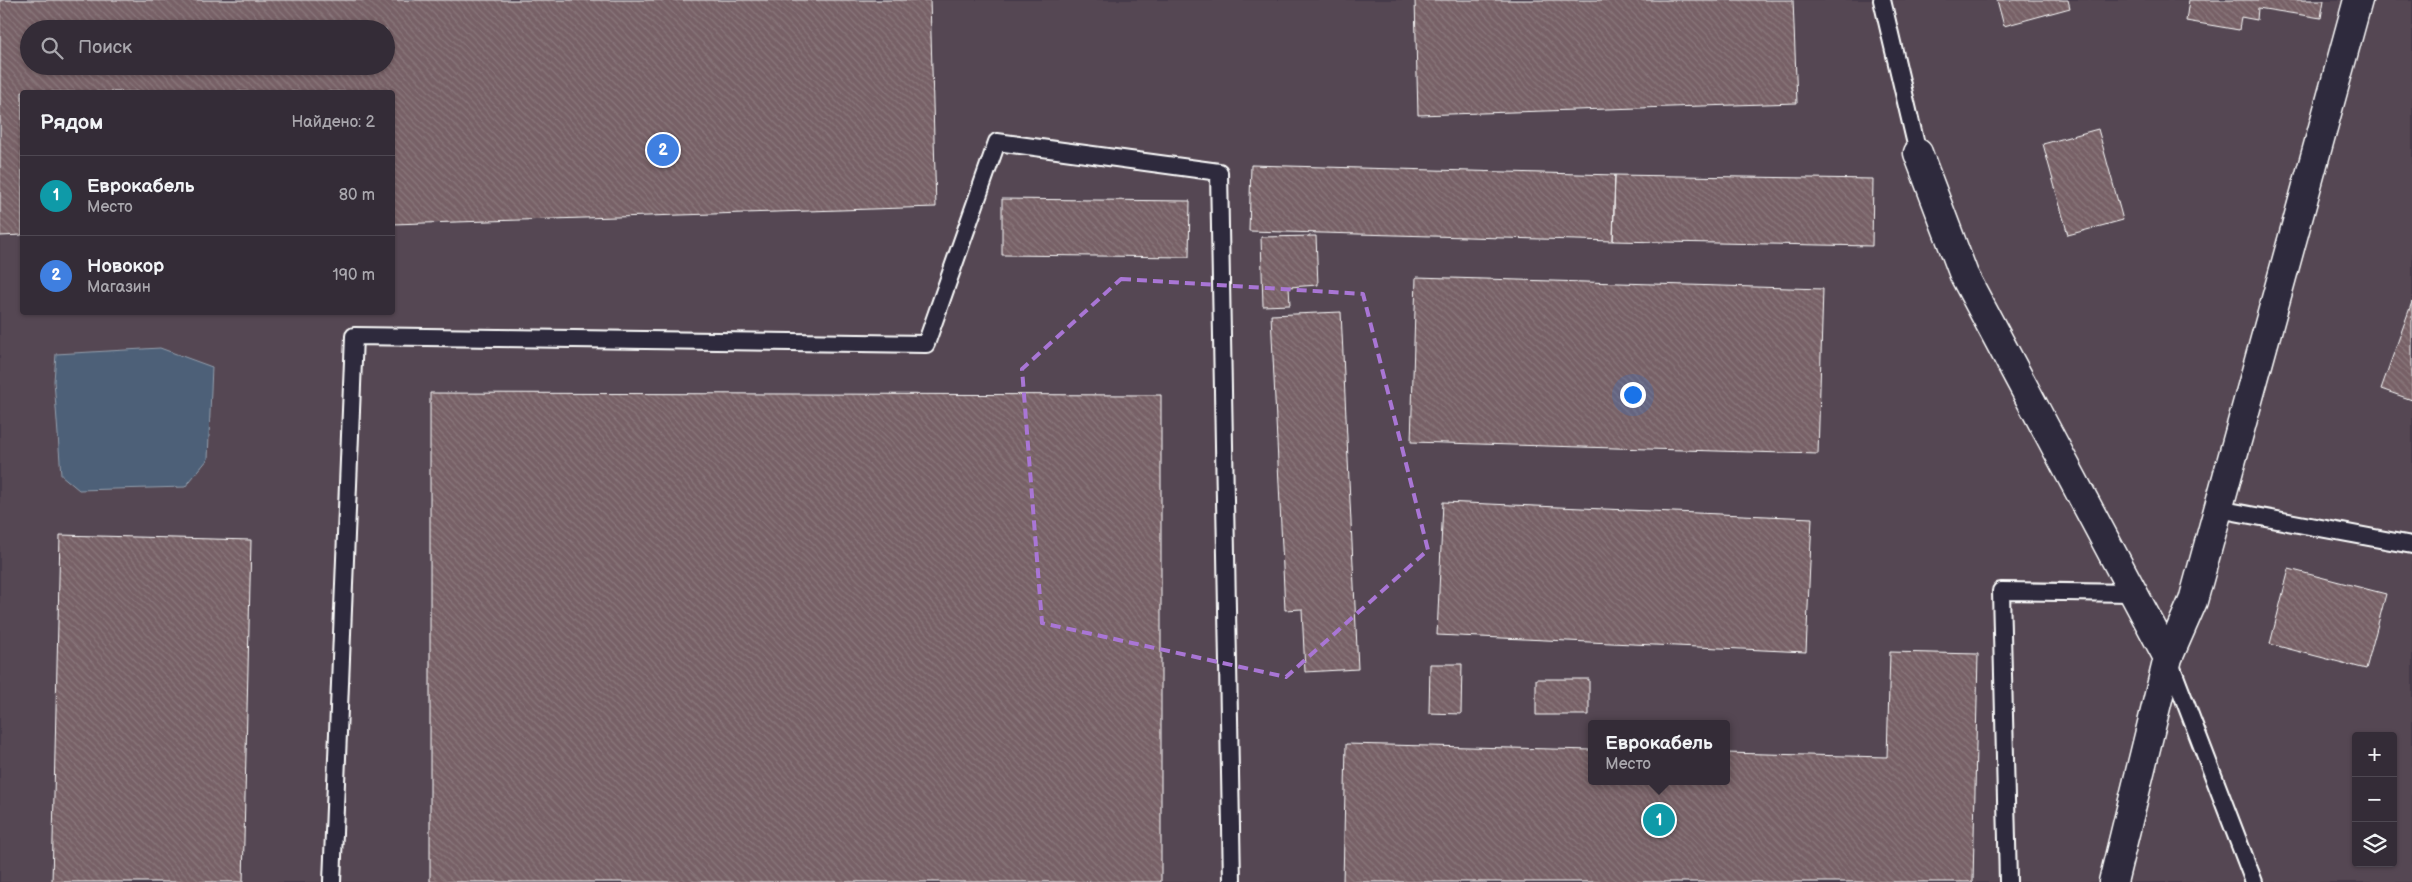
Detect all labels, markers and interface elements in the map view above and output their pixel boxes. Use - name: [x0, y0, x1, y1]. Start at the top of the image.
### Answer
- search box: [20, 20, 395, 75]
- icon: search: [38, 34, 66, 62]
- text: Поиск: [78, 36, 132, 59]
- text: Рядом: [40, 110, 103, 135]
- text: Найдено: 2: [291, 113, 375, 132]
- pin: 2: [647, 131, 679, 169]
- text: Еврокабель: [87, 175, 194, 198]
- text: 1: [53, 186, 59, 205]
- text: 80 m: [339, 186, 375, 205]
- text: Место: [87, 198, 133, 217]
- text: Новокор: [87, 255, 164, 278]
- text: 2: [51, 266, 61, 285]
- text: 190 m: [333, 266, 375, 285]
- text: Магазин: [87, 278, 151, 297]
- your location: [1620, 382, 1646, 408]
- popup: [1588, 720, 1730, 785]
- text: Еврокабель: [1605, 732, 1713, 755]
- map controls: [2352, 732, 2397, 867]
- button: +: [2352, 732, 2397, 777]
- text: Место: [1605, 755, 1651, 774]
- button: −: [2352, 777, 2397, 822]
- pin: 1: [1643, 801, 1675, 839]
- button: layers: [2352, 822, 2397, 867]

